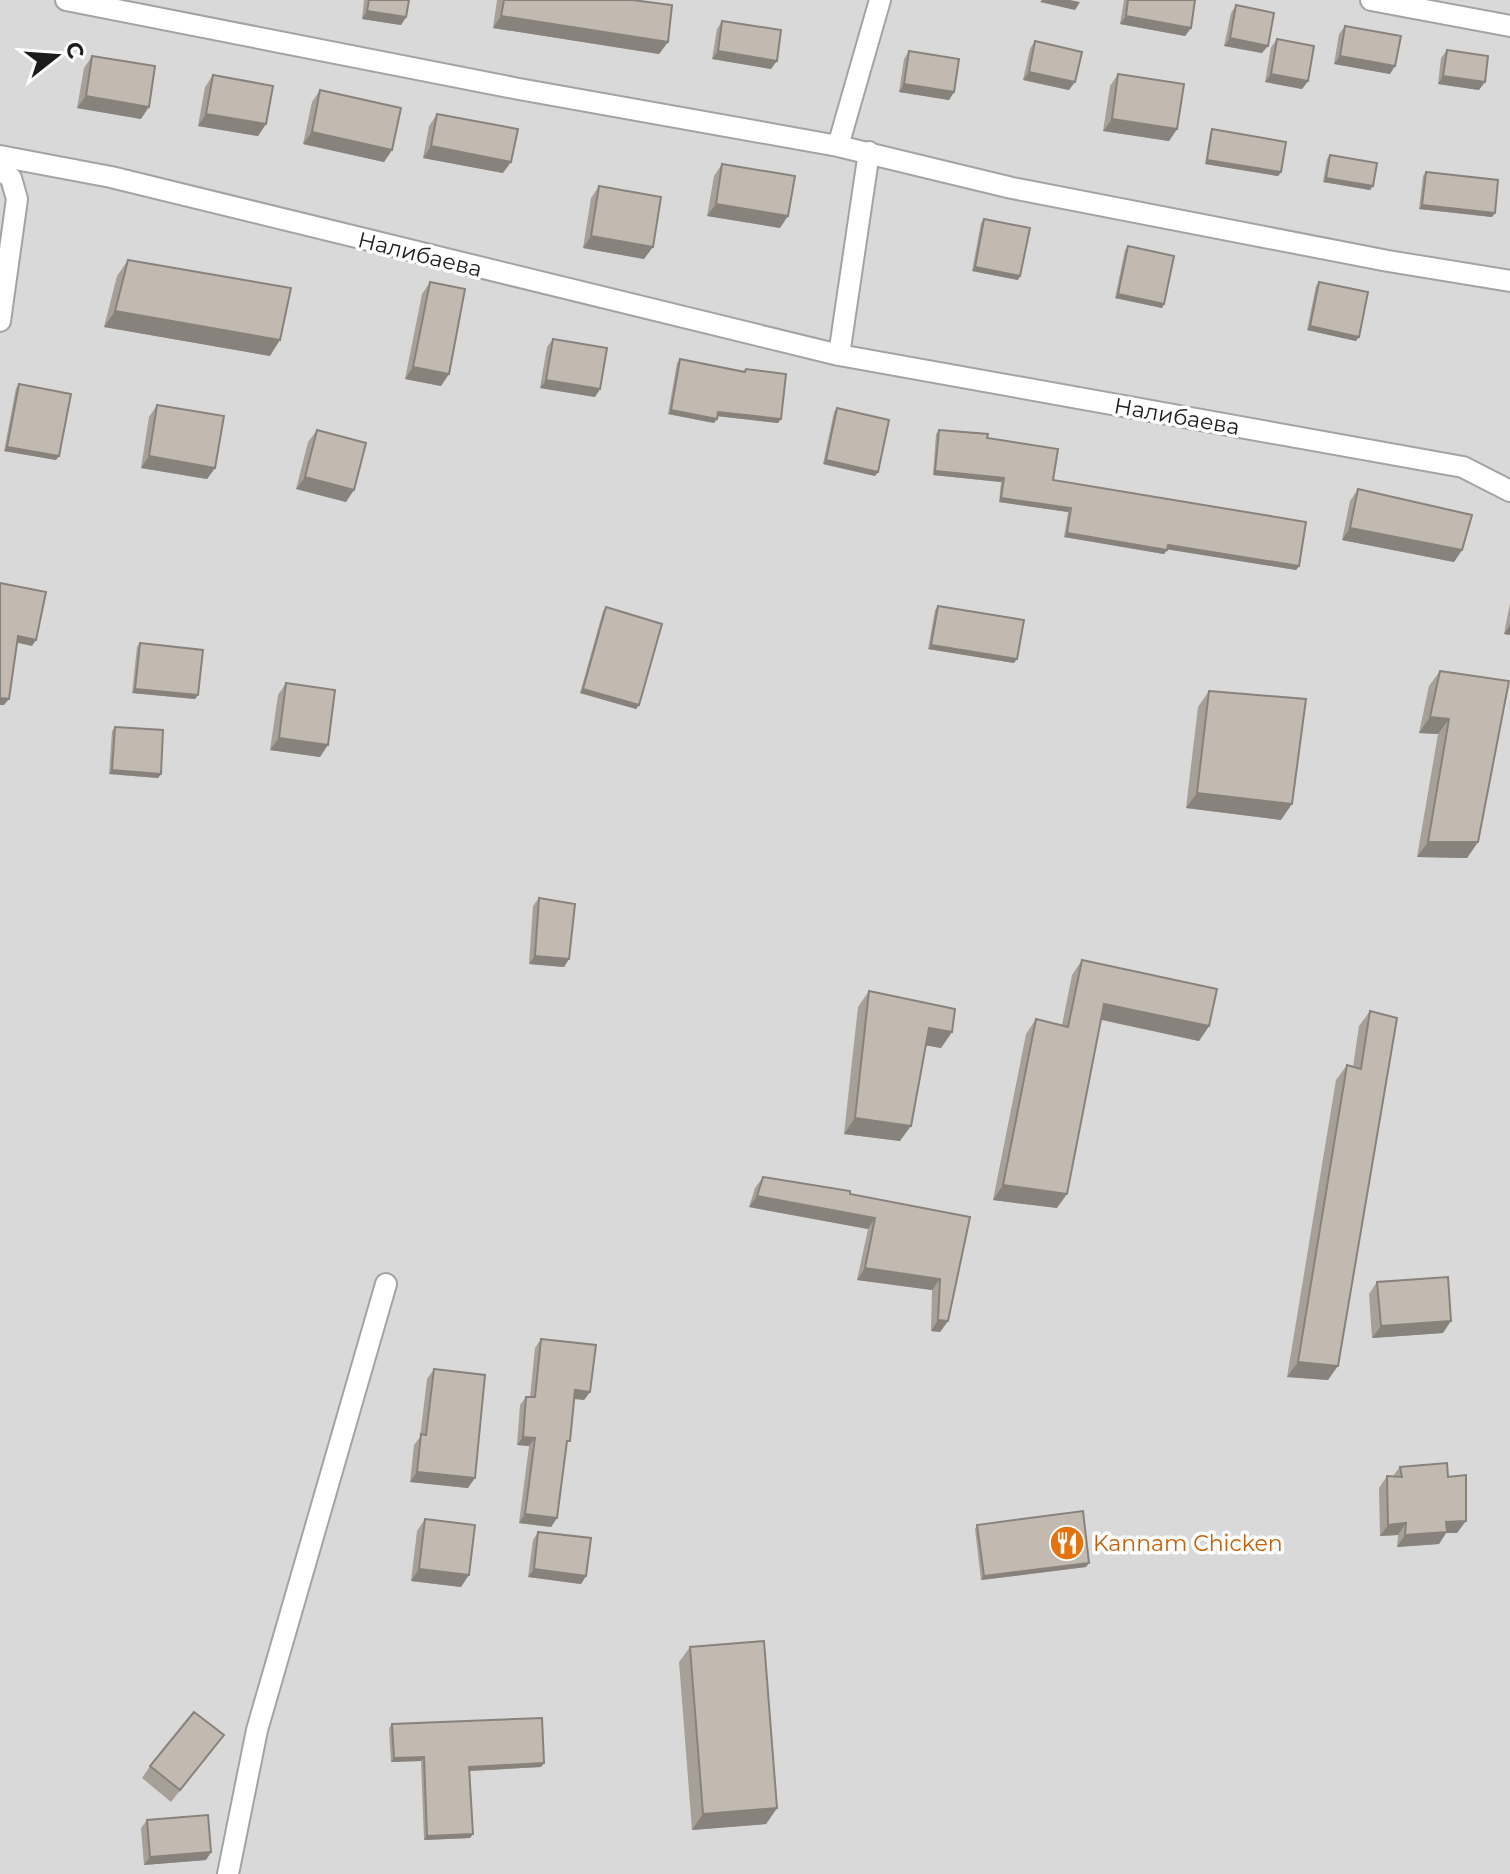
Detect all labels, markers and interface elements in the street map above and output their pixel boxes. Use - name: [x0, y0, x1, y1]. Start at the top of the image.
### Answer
- north arrow: [16, 16, 96, 96]
- text: С: [59, 39, 90, 62]
- street label: Налибаева: [355, 226, 485, 283]
- street label: Налибаева: [1112, 392, 1242, 441]
- restaurant icon: Kannam Chicken: [1048, 1524, 1086, 1562]
- place label: Kannam Chicken: [1093, 1530, 1283, 1557]

